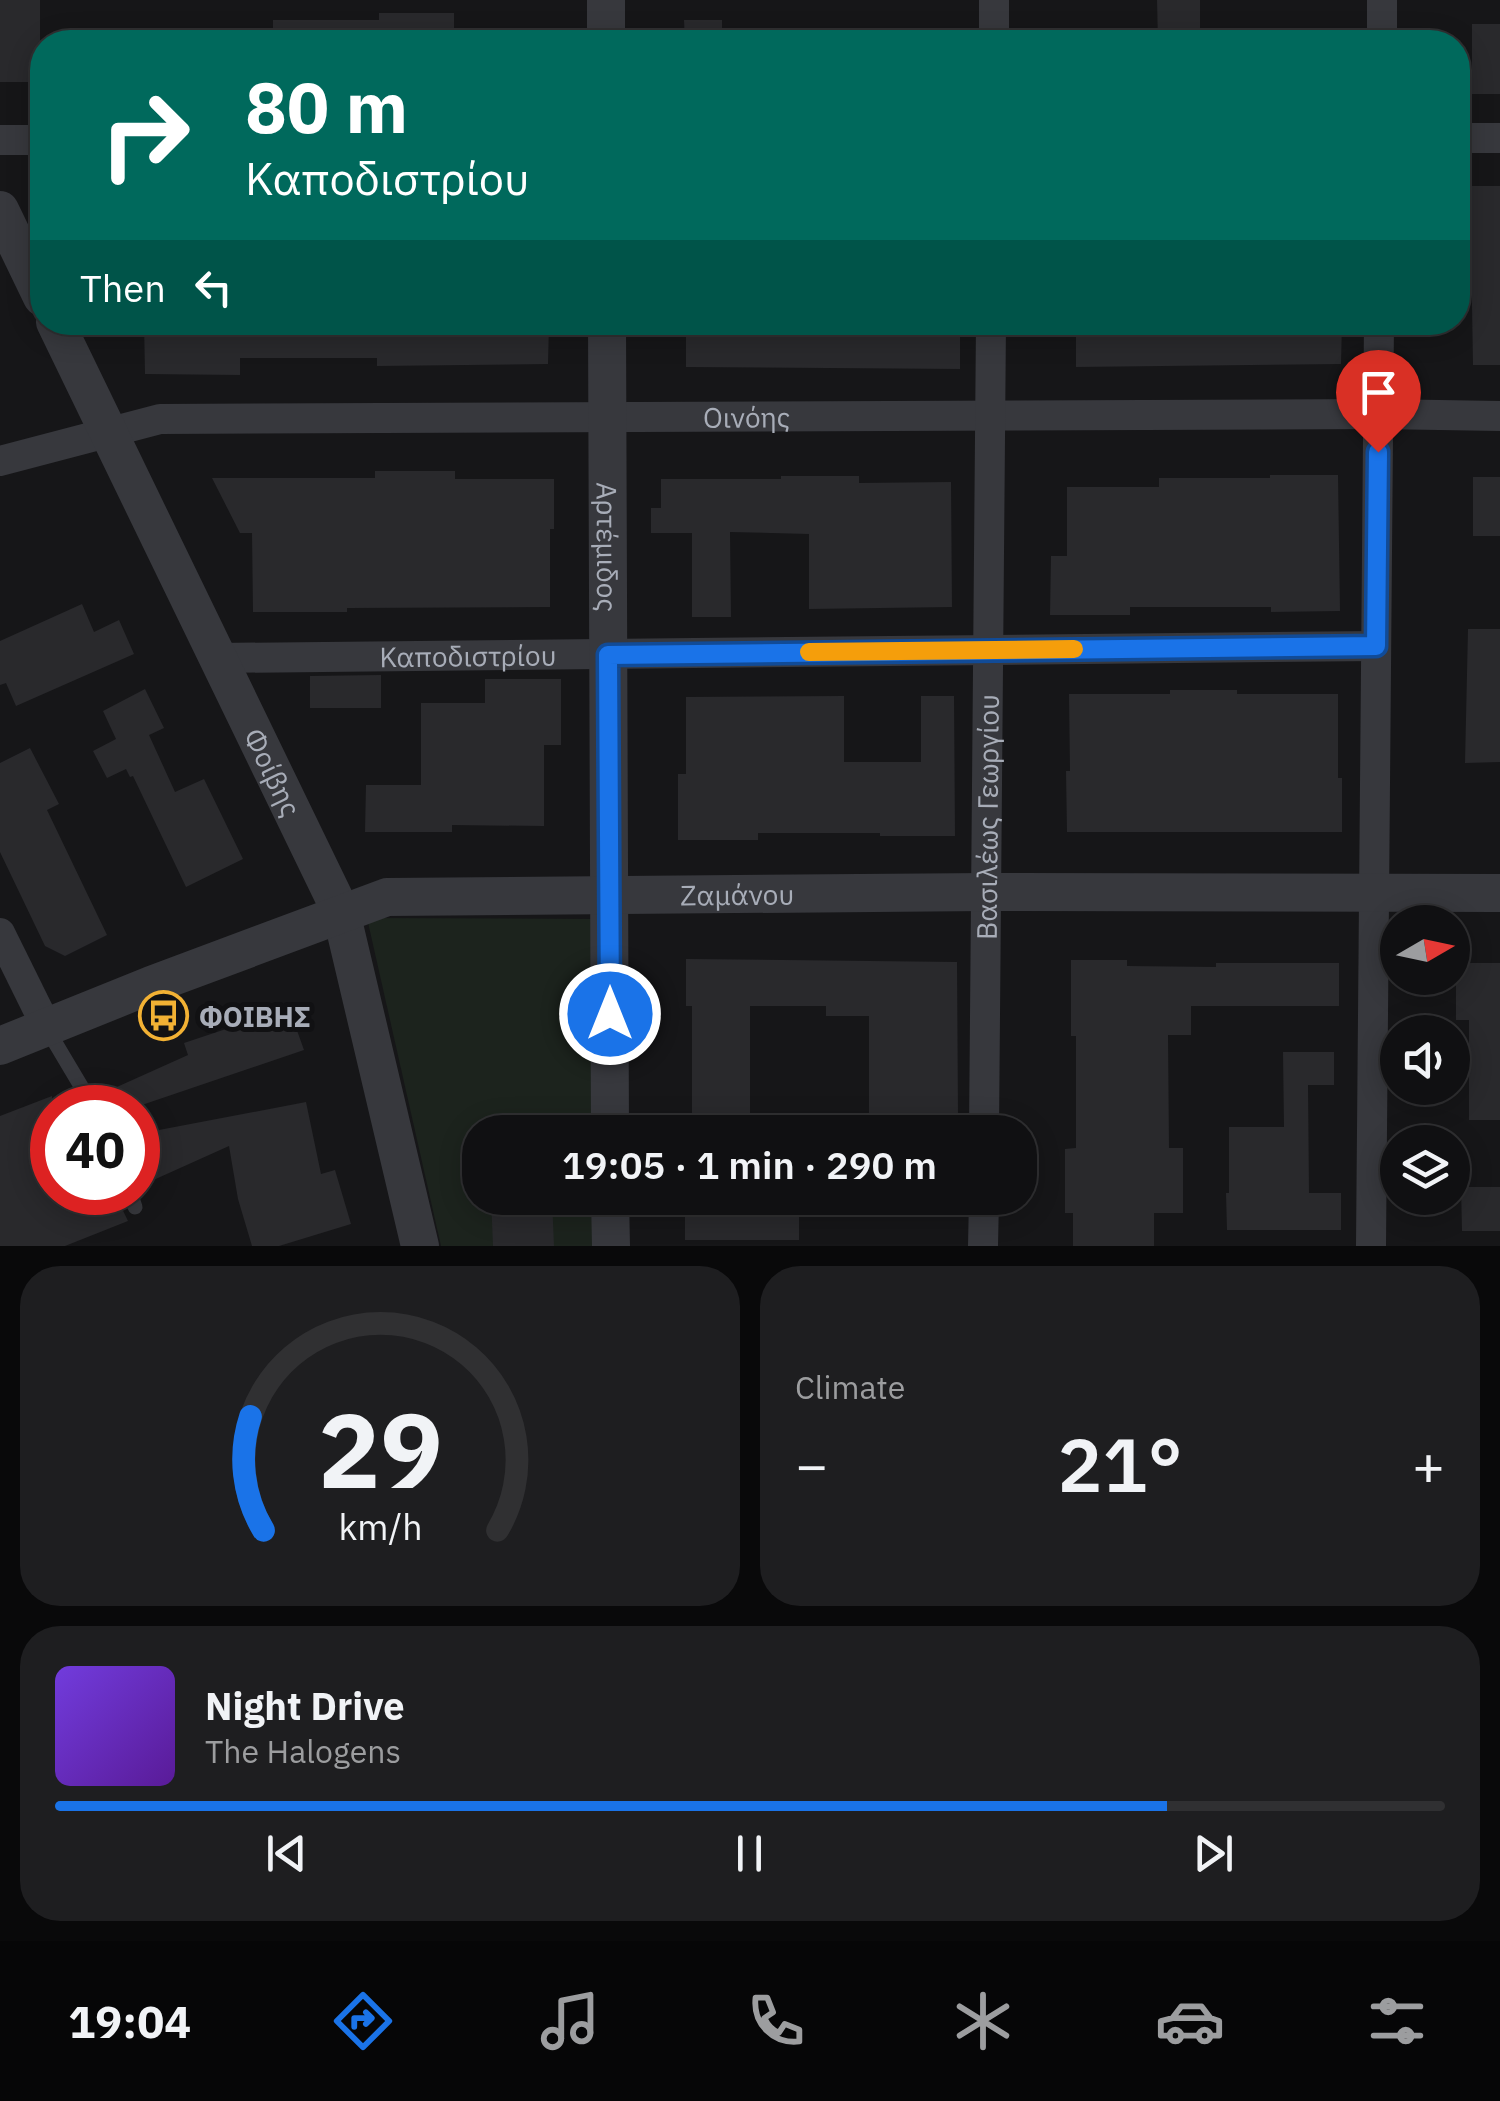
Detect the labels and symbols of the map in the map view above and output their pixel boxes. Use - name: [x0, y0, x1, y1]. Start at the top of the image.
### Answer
- pin: [1336, 350, 1421, 453]
- street label: Οινόης: [703, 398, 790, 435]
- street label: Αρτέμιδος: [589, 482, 627, 612]
- street label: Καποδιστρίου: [379, 636, 557, 675]
- street label: Βασιλέως Γεωργίου: [967, 694, 1006, 940]
- street label: Φοίβης: [236, 722, 310, 822]
- street label: Ζαμάνου: [680, 875, 794, 913]
- north arrow: [1380, 905, 1470, 995]
- position arrow: [558, 962, 662, 1066]
- bus stop icon: ΦΟΙΒΗΣ: [138, 990, 190, 1042]
- place label: ΦΟΙΒΗΣ: [199, 998, 311, 1035]
- speed limit sign: 40: [30, 1085, 160, 1215]

